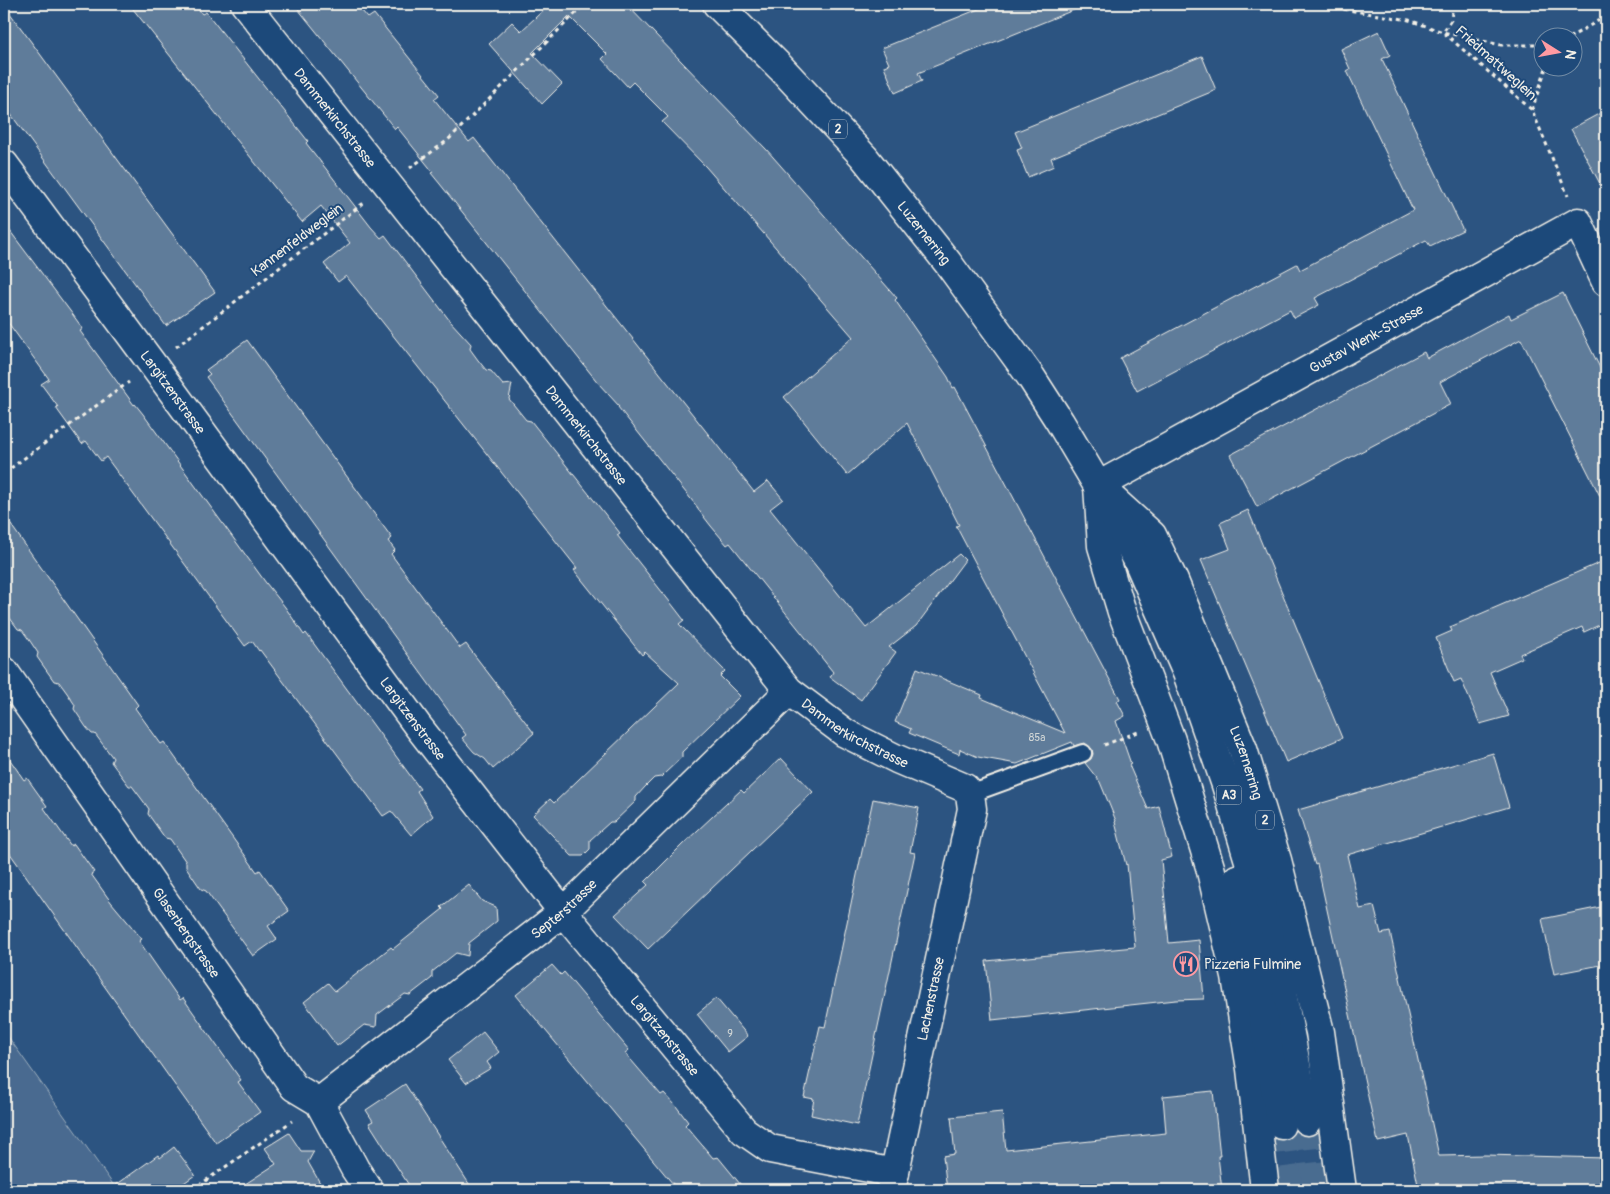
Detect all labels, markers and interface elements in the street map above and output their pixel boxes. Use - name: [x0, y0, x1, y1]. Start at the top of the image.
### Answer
- street label: Friedmattweglein: [1452, 22, 1540, 104]
- north arrow: [1532, 28, 1582, 78]
- text: N: [1561, 48, 1580, 61]
- street label: Dammerkirchstrasse: [290, 65, 380, 171]
- road number: 2: [829, 120, 847, 138]
- street label: Luzernerring: [894, 198, 954, 268]
- street label: Kannenfeldweglein: [248, 200, 346, 280]
- street label: Gustav Wenk-Strasse: [1306, 300, 1426, 377]
- street label: Largitzenstrasse: [137, 347, 209, 437]
- street label: Dammerkirchstrasse: [542, 382, 631, 488]
- street label: Largitzenstrasse: [376, 674, 450, 763]
- street label: Dammerkirchstrasse: [798, 695, 911, 771]
- street label: Luzernerring: [1226, 723, 1266, 801]
- house number: 85a: [1029, 731, 1045, 744]
- road number: A3: [1216, 786, 1242, 804]
- road number: 2: [1256, 810, 1274, 830]
- street label: Septerstrasse: [528, 875, 600, 942]
- street label: Glaserbergstrasse: [149, 884, 224, 981]
- restaurant icon: Pizzeria Fulmine: [1173, 951, 1199, 977]
- street label: Lachenstrasse: [914, 955, 948, 1042]
- place label: Pizzeria Fulmine: [1204, 956, 1301, 973]
- street label: Largitzenstrasse: [627, 992, 703, 1079]
- house number: 9: [727, 1027, 733, 1040]

